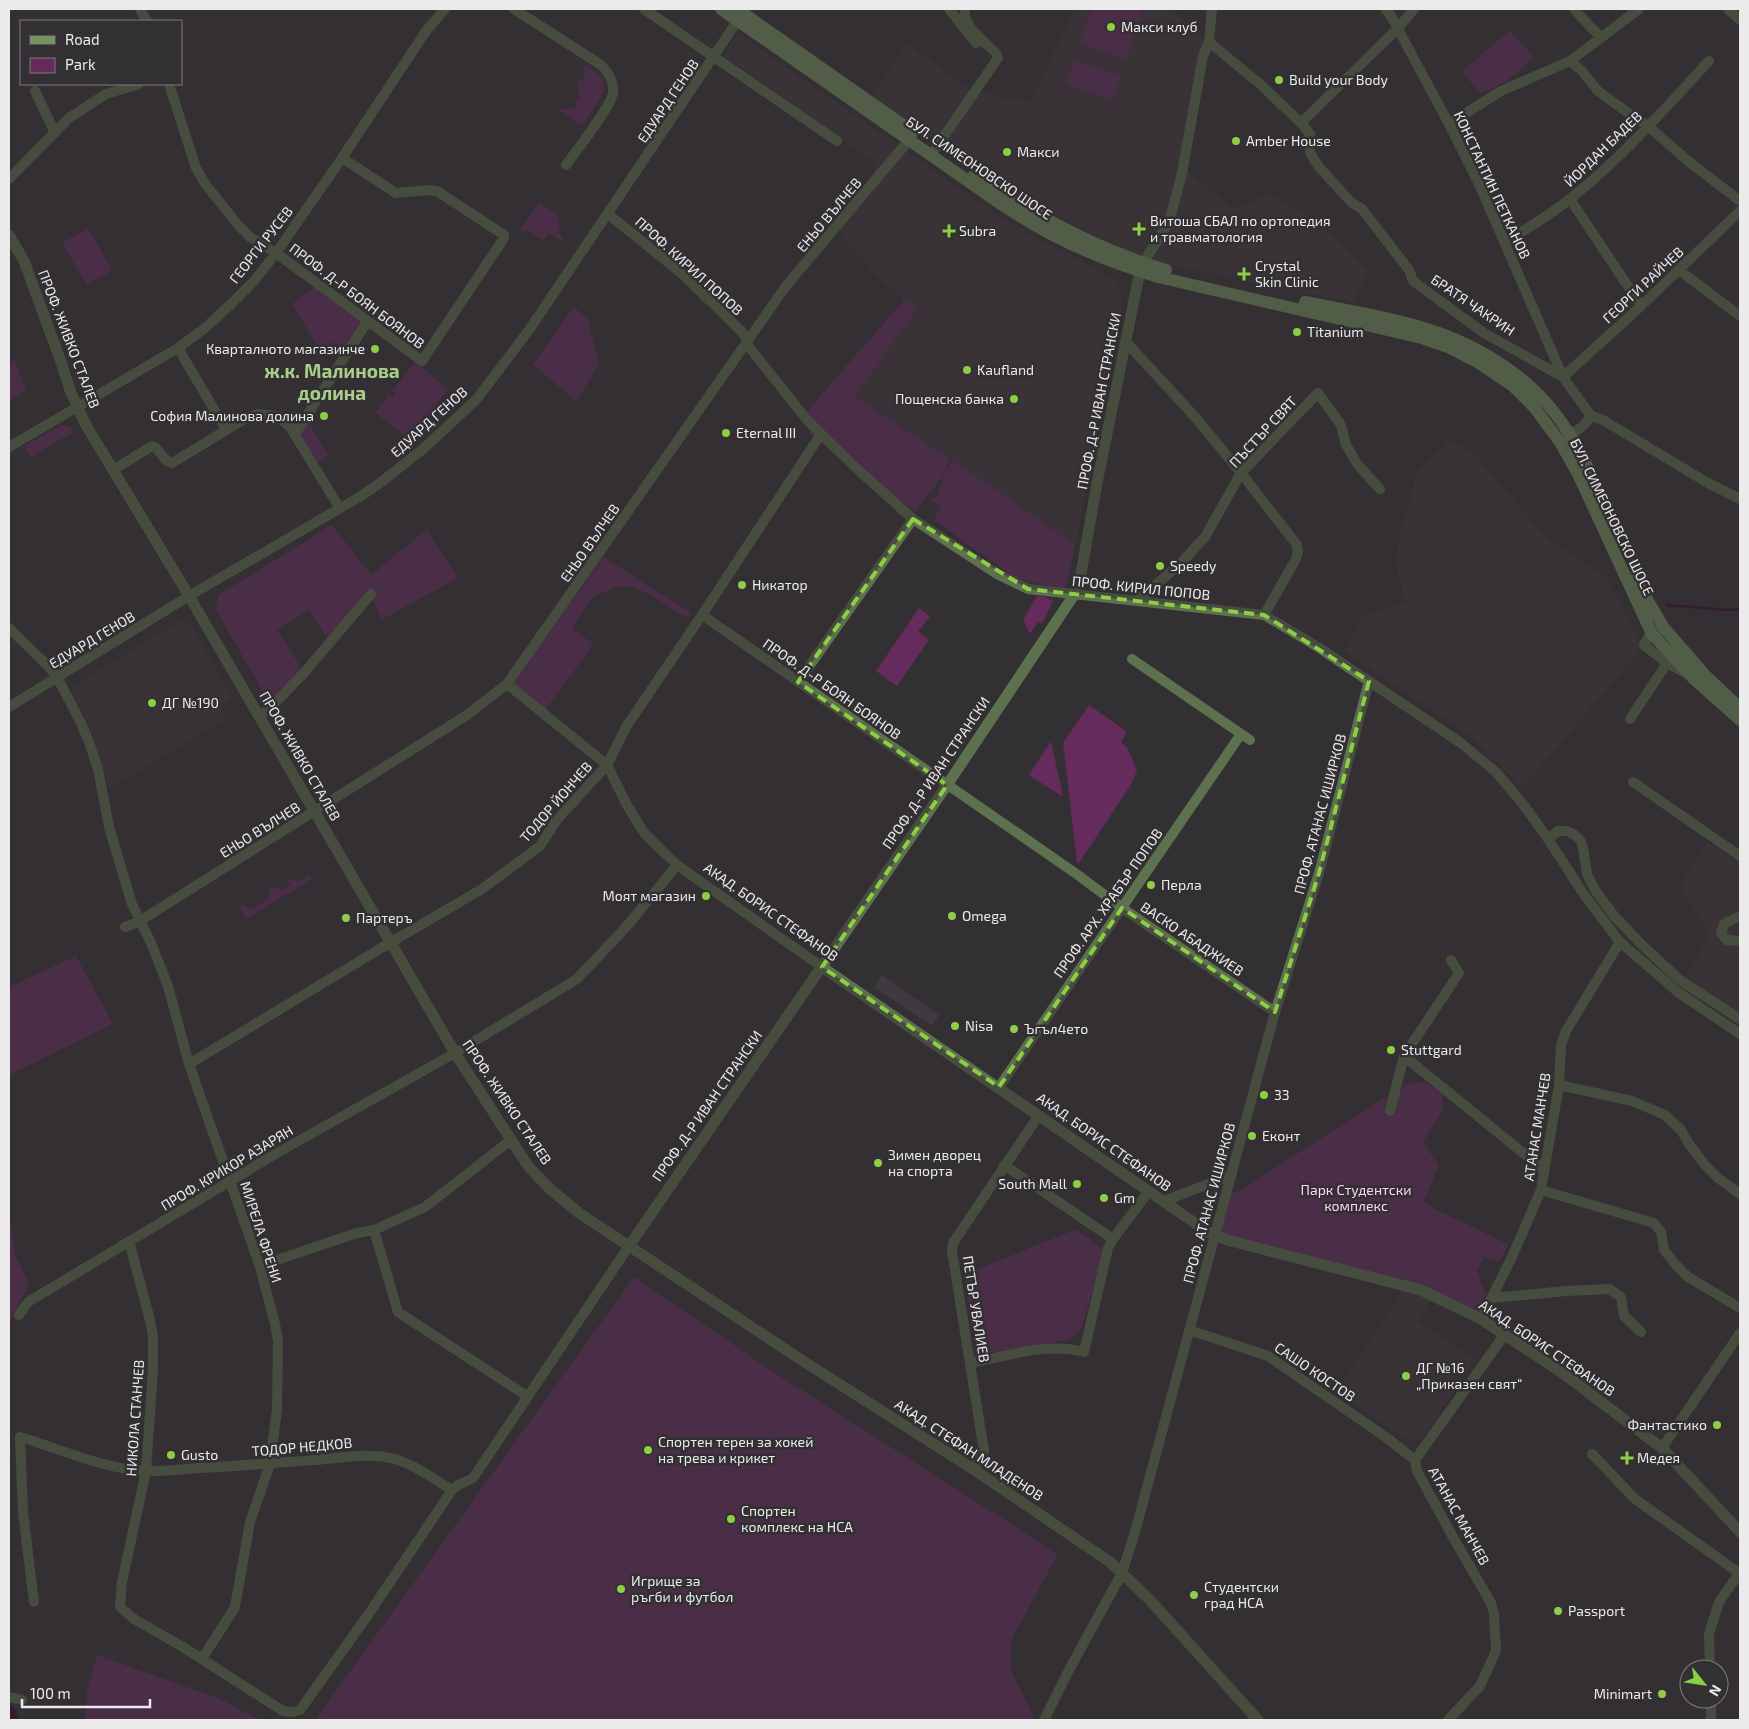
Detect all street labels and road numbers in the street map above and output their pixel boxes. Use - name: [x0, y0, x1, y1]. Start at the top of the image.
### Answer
- street label: ЕДУАРД ГЕНОВ: [633, 56, 702, 146]
- street label: ЙОРДАН БАДЕВ: [1560, 107, 1645, 190]
- street label: КОНСТАНТИН ПЕТКАНОВ: [1451, 108, 1534, 261]
- street label: БУЛ. СИМЕОНОВСКО ШОСЕ: [903, 112, 1056, 223]
- street label: ЕНЬО ВЪЛЧЕВ: [793, 174, 865, 255]
- street label: ГЕОРГИ РУСЕВ: [225, 203, 296, 287]
- street label: ПРОФ. КИРИЛ ПОПОВ: [632, 213, 747, 318]
- street label: ПРОФ. Д-Р БОЯН БОЯНОВ: [287, 239, 428, 352]
- street label: ГЕОРГИ РАЙЧЕВ: [1599, 243, 1687, 327]
- street label: ПРОФ. ЖИВКО СТАЛЕВ: [35, 267, 104, 410]
- street label: БРАТЯ ЧАКРИН: [1428, 270, 1518, 339]
- street label: ПРОФ. Д-Р ИВАН СТРАНСКИ: [1073, 311, 1124, 491]
- street label: ЕДУАРД ГЕНОВ: [387, 383, 470, 460]
- street label: ПЪСТЪР СВЯТ: [1225, 393, 1300, 471]
- street label: БУЛ. СИМЕОНОВСКО ШОСЕ: [1567, 436, 1658, 598]
- street label: ЕНЬО ВЪЛЧЕВ: [556, 500, 623, 585]
- street label: ПРОФ. КИРИЛ ПОПОВ: [1071, 572, 1211, 603]
- street label: ЕДУАРД ГЕНОВ: [46, 607, 138, 672]
- street label: ПРОФ. Д-Р БОЯН БОЯНОВ: [760, 634, 904, 743]
- street label: ПРОФ. ЖИВКО СТАЛЕВ: [256, 688, 345, 824]
- street label: ПРОФ. Д-Р ИВАН СТРАНСКИ: [878, 693, 993, 852]
- street label: ПРОФ. АТАНАС ИШИРКОВ: [1290, 732, 1349, 896]
- street label: ТОДОР ЙОНЧЕВ: [516, 758, 595, 845]
- street label: ЕНЬО ВЪЛЧЕВ: [216, 798, 303, 861]
- street label: ПРОФ. АРХ. ХРАБЪР ПОПОВ: [1049, 825, 1166, 981]
- street label: АКАД. БОРИС СТЕФАНОВ: [701, 859, 842, 964]
- street label: ВАСКО АБАДЖИЕВ: [1138, 898, 1247, 979]
- street label: ПРОФ. Д-Р ИВАН СТРАНСКИ: [648, 1027, 765, 1184]
- street label: ПРОФ. ЖИВКО СТАЛЕВ: [459, 1036, 556, 1167]
- street label: АТАНАС МАНЧЕВ: [1520, 1072, 1553, 1182]
- street label: АКАД. БОРИС СТЕФАНОВ: [1034, 1089, 1175, 1194]
- street label: ПРОФ. КРИКОР АЗАРЯН: [158, 1121, 296, 1214]
- street label: ПРОФ. АТАНАС ИШИРКОВ: [1179, 1121, 1238, 1285]
- street label: МИРЕЛА ФРЕНИ: [237, 1179, 286, 1285]
- street label: ПЕТЪР УВАЛИЕВ: [960, 1254, 993, 1363]
- street label: АКАД. БОРИС СТЕФАНОВ: [1476, 1296, 1618, 1399]
- street label: САШО КОСТОВ: [1272, 1338, 1359, 1405]
- street label: НИКОЛА СТАНЧЕВ: [122, 1359, 147, 1477]
- street label: АКАД. СТЕФАН МЛАДЕНОВ: [892, 1395, 1047, 1504]
- street label: ТОДОР НЕДКОВ: [251, 1434, 353, 1459]
- street label: АТАНАС МАНЧЕВ: [1425, 1464, 1493, 1568]

